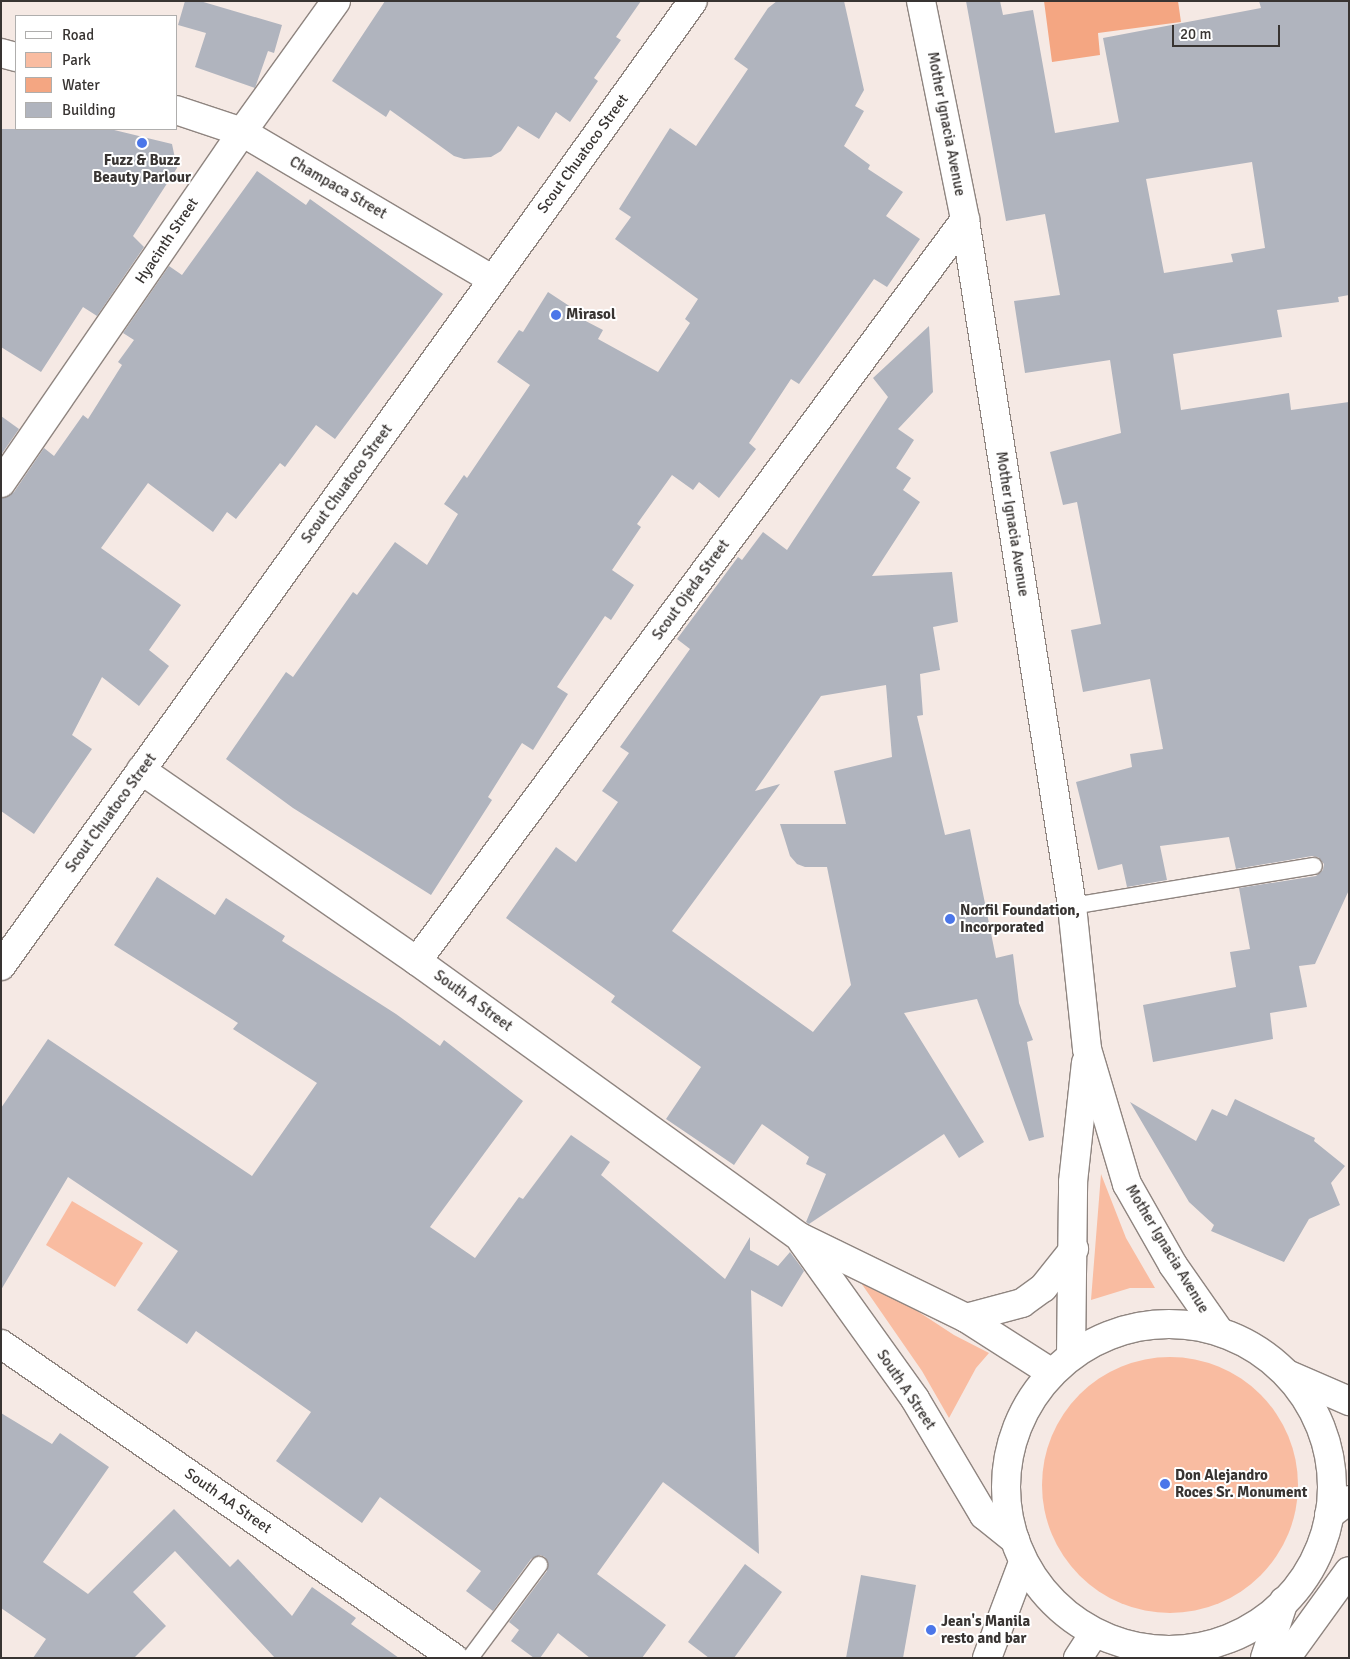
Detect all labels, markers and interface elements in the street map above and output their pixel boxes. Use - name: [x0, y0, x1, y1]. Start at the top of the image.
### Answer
- legend: [15, 15, 178, 130]
- scale bar: [1175, 15, 1282, 47]
- text: 20 m: [1180, 25, 1211, 43]
- text: Road: [62, 26, 94, 44]
- street label: Mother Ignacia Avenue: [923, 50, 969, 198]
- text: Park: [62, 51, 91, 69]
- text: Water: [62, 76, 100, 94]
- street label: Scout Chuatoco Street: [534, 91, 632, 217]
- text: Building: [62, 101, 116, 119]
- marker: Fuzz & Buzz Beauty Parlour: [136, 137, 148, 149]
- place label: Fuzz & Buzz Beauty Parlour: [93, 151, 191, 186]
- street label: Champaca Street: [286, 153, 390, 223]
- street label: Hyacinth Street: [132, 195, 202, 287]
- place label: Mirasol: [566, 306, 616, 324]
- marker: Mirasol: [550, 309, 562, 321]
- street label: Scout Chuatoco Street: [298, 421, 396, 547]
- street label: Mother Ignacia Avenue: [992, 450, 1032, 598]
- street label: Scout Ojeda Street: [649, 536, 733, 644]
- street label: Scout Chuatoco Street: [62, 750, 160, 876]
- place label: Norfil Foundation, Incorporated: [960, 901, 1080, 936]
- marker: Norfil Foundation, Incorporated: [944, 913, 956, 925]
- street label: South A Street: [430, 967, 516, 1035]
- street label: Mother Ignacia Avenue: [1122, 1181, 1212, 1317]
- street label: South A Street: [873, 1347, 939, 1433]
- street label: South AA Street: [181, 1464, 275, 1538]
- place label: Don Alejandro Roces Sr. Monument: [1175, 1466, 1307, 1501]
- marker: Don Alejandro Roces Sr. Monument: [1159, 1478, 1171, 1490]
- place label: Jean's Manila resto and bar: [941, 1612, 1030, 1647]
- marker: Jean's Manila resto and bar: [925, 1624, 937, 1636]

